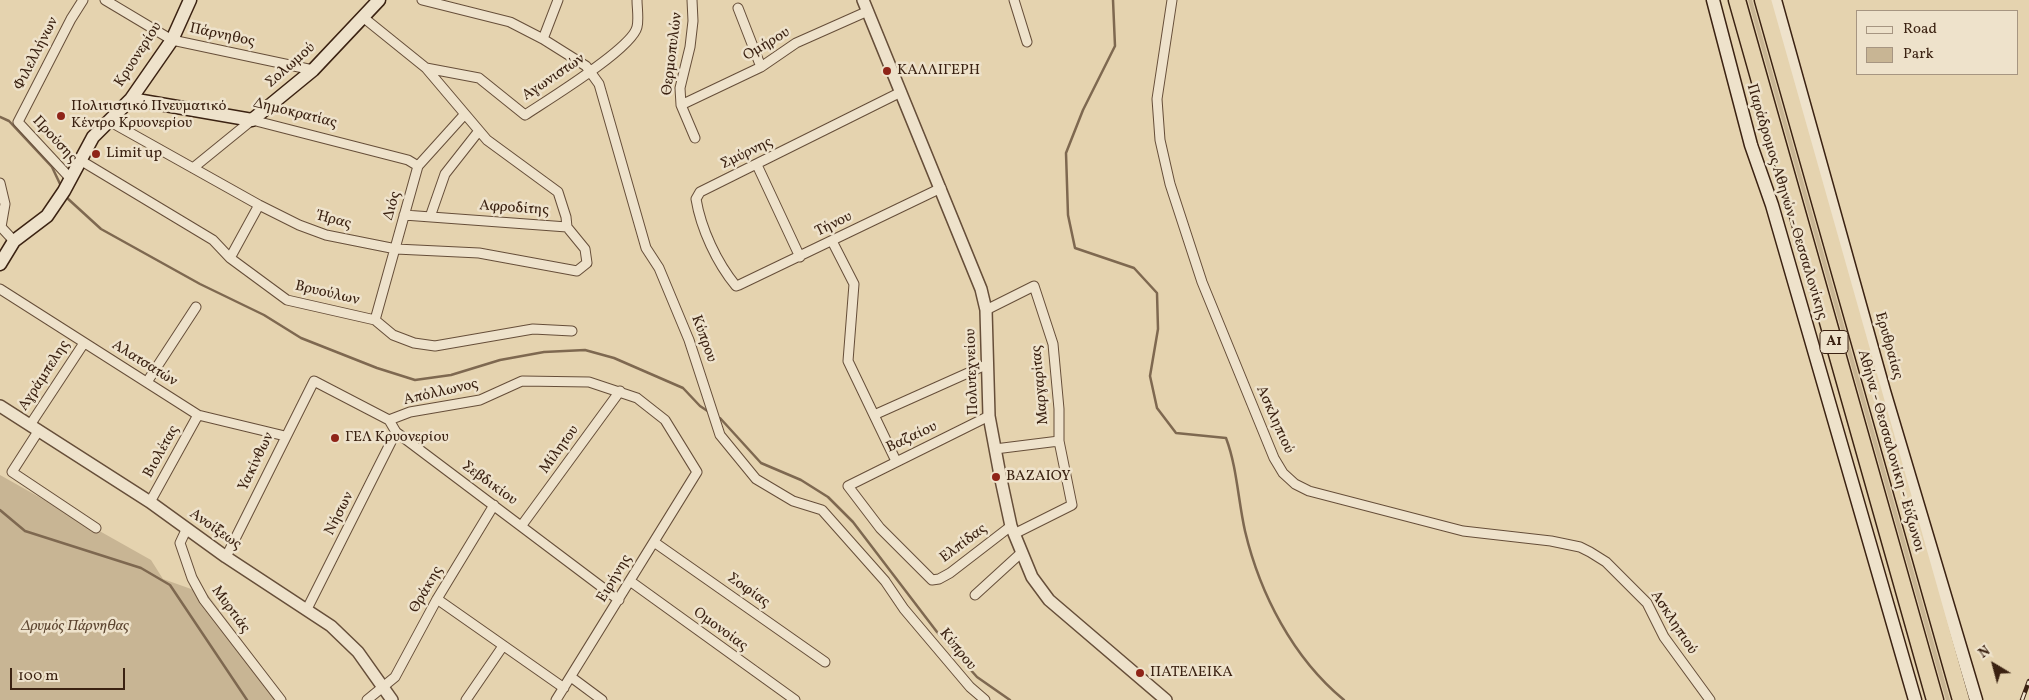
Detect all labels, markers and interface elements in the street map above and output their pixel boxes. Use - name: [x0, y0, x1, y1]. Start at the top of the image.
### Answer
- legend: [1856, 10, 2019, 75]
- street label: Θερμοπυλών: [659, 12, 687, 96]
- street label: Φιλελλήνων: [11, 14, 63, 94]
- street label: Κρυονερίου: [111, 19, 167, 91]
- text: Road: [1903, 19, 1937, 40]
- street label: Πάρνηθος: [188, 20, 256, 52]
- street label: Ομήρου: [740, 24, 794, 66]
- street label: Σολωμού: [262, 40, 320, 92]
- text: Park: [1903, 44, 1934, 65]
- street label: Αγωνιστών: [519, 50, 589, 106]
- place label: ΚΑΛΛΙΓΕΡΗ: [897, 62, 980, 80]
- marker: ΚΑΛΛΙΓΕΡΗ: [881, 65, 893, 77]
- street label: Παράδρομος Αθηνών - Θεσσαλονίκης: [1741, 82, 1831, 322]
- street label: Δημοκρατίας: [251, 95, 339, 133]
- place label: Πολιτιστικό Πνευματικό Κέντρο Κρυονερίου: [71, 98, 227, 133]
- marker: Πολιτιστικό Πνευματικό Κέντρο Κρυονερίου: [55, 110, 67, 122]
- street label: Προύσης: [28, 113, 80, 167]
- street label: Σμύρνης: [718, 134, 776, 174]
- place label: Limit up: [106, 145, 162, 163]
- marker: Limit up: [90, 148, 102, 160]
- street label: Διός: [380, 189, 406, 223]
- street label: Αφροδίτης: [479, 198, 549, 220]
- street label: Ήρας: [315, 208, 353, 234]
- street label: Τήνου: [813, 208, 855, 242]
- street label: Βρυούλων: [293, 278, 361, 310]
- street label: Ερυθραίας: [1870, 310, 1906, 382]
- street label: Κύπρου: [686, 313, 720, 365]
- street label: Πολυτεχνείου: [962, 328, 984, 416]
- road number: Α1: [1820, 331, 1848, 354]
- street label: Αγράμπελης: [15, 337, 75, 415]
- street label: Αλατσατών: [108, 337, 180, 391]
- street label: Μαργαρίτας: [1029, 344, 1053, 426]
- street label: Αθήνα - Θεσσαλονίκη - Εύζωνοι: [1852, 348, 1928, 554]
- street label: Απόλλωνος: [402, 376, 480, 410]
- street label: Ασκληπιού: [1251, 383, 1297, 457]
- street label: Βαζαίου: [884, 418, 940, 458]
- street label: Μίλητου: [536, 422, 584, 478]
- street label: Βιολέτας: [140, 423, 184, 481]
- place label: ΓΕΛ Κρυονερίου: [345, 429, 449, 447]
- street label: Υακίνθων: [235, 430, 279, 494]
- marker: ΓΕΛ Κρυονερίου: [329, 432, 341, 444]
- street label: Σεβδικίου: [458, 458, 520, 510]
- place label: ΒΑΖΑΙΟΥ: [1006, 468, 1071, 486]
- marker: ΒΑΖΑΙΟΥ: [990, 471, 1002, 483]
- street label: Νήσων: [321, 489, 359, 539]
- street label: Ανοίξεως: [185, 506, 245, 554]
- street label: Ελπίδας: [937, 521, 991, 567]
- street label: Ειρήνης: [594, 552, 636, 606]
- street label: Θράκης: [406, 563, 448, 617]
- street label: Σοφίας: [723, 570, 773, 612]
- street label: Μυρτιάς: [207, 583, 253, 637]
- street label: Ασκληπιού: [1646, 588, 1700, 658]
- street label: Ομονοίας: [689, 604, 751, 656]
- park label: Δρυμός Πάρνηθας: [21, 618, 129, 636]
- street label: Κύπρου: [935, 625, 979, 675]
- north arrow: [1969, 640, 2019, 690]
- text: N: [1975, 642, 1994, 663]
- scale bar: [12, 658, 128, 690]
- place label: ΠΑΤΕΛΕΙΚΑ: [1150, 664, 1233, 682]
- text: 100 m: [18, 666, 58, 687]
- marker: ΠΑΤΕΛΕΙΚΑ: [1134, 667, 1146, 679]

